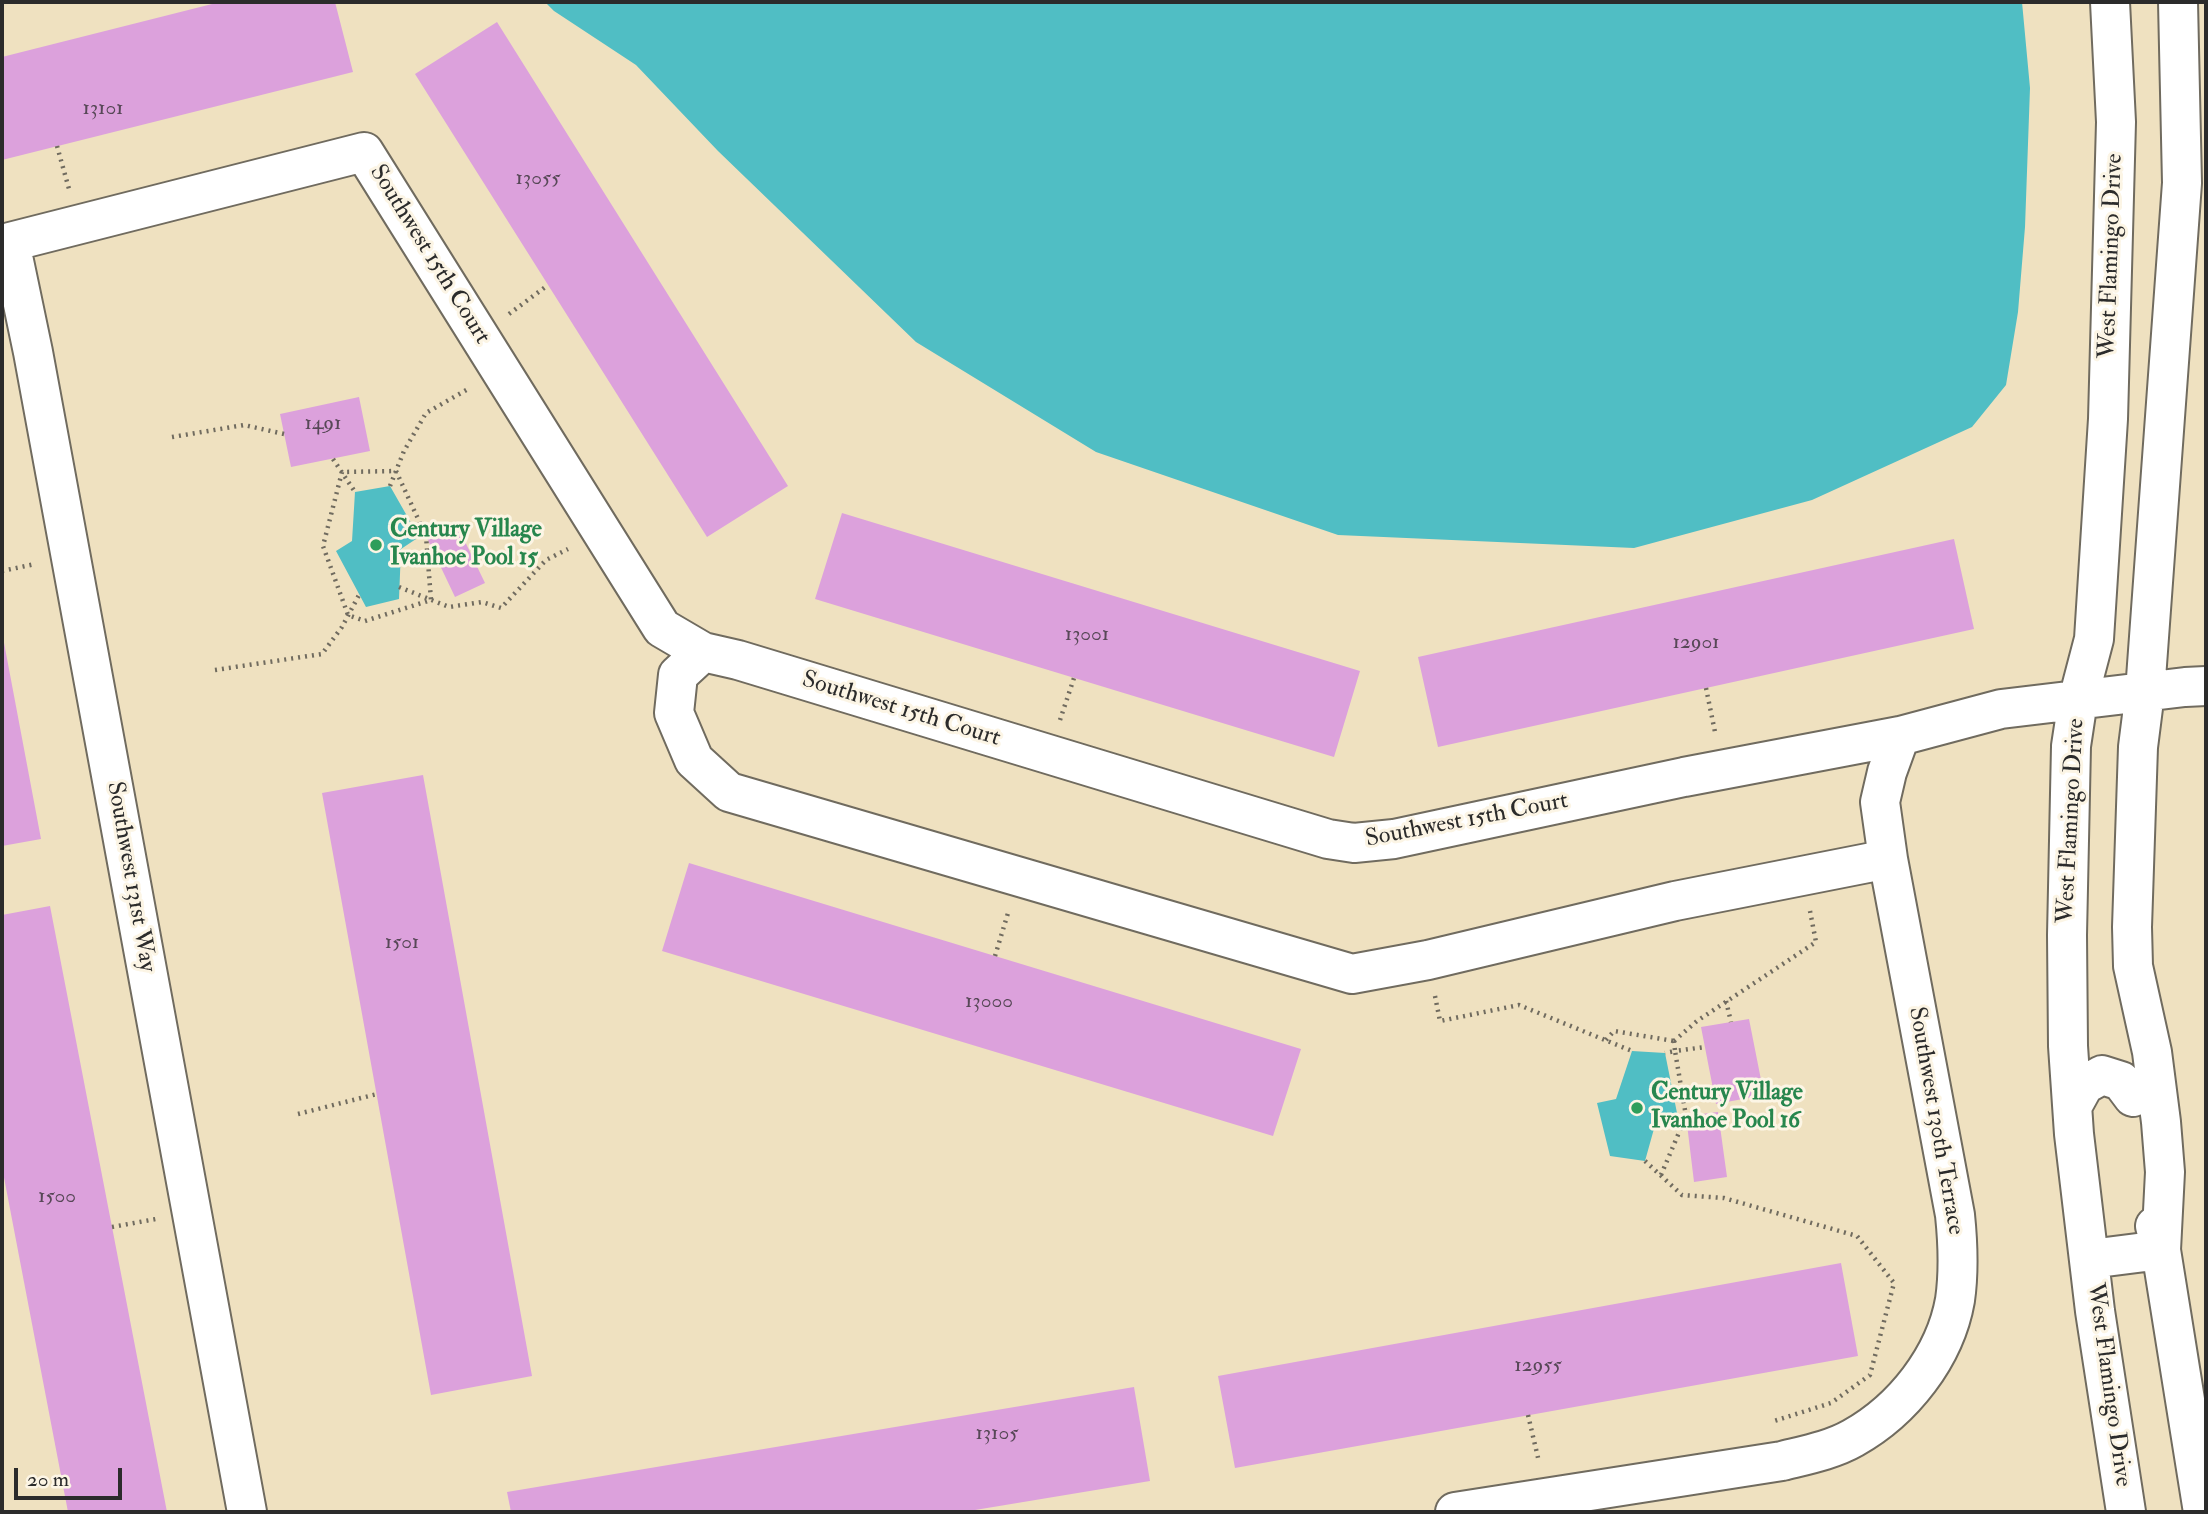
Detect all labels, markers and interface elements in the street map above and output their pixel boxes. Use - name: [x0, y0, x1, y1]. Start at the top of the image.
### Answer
- house number: 13101: [82, 96, 124, 122]
- street label: West Flamingo Drive: [2094, 153, 2130, 359]
- street label: Southwest 15th Court: [362, 160, 496, 350]
- house number: 13055: [516, 166, 560, 192]
- house number: 1491: [305, 411, 341, 437]
- place label: Century Village Ivanhoe Pool 15: [390, 517, 542, 573]
- marker: Century Village Ivanhoe Pool 15: [368, 537, 384, 553]
- house number: 13001: [1065, 622, 1109, 648]
- house number: 12901: [1672, 630, 1720, 656]
- street label: Southwest 15th Court: [798, 666, 1004, 754]
- street label: West Flamingo Drive: [2052, 718, 2092, 924]
- street label: Southwest 131st Way: [99, 779, 161, 975]
- street label: Southwest 15th Court: [1363, 787, 1571, 855]
- house number: 1501: [385, 930, 419, 956]
- house number: 13000: [965, 989, 1013, 1015]
- street label: Southwest 130th Terrace: [1901, 1005, 1969, 1237]
- place label: Century Village Ivanhoe Pool 16: [1651, 1080, 1803, 1136]
- marker: Century Village Ivanhoe Pool 16: [1629, 1100, 1645, 1116]
- house number: 1500: [38, 1184, 76, 1210]
- street label: West Flamingo Drive: [2079, 1281, 2137, 1489]
- house number: 12955: [1514, 1353, 1562, 1379]
- house number: 13105: [976, 1421, 1018, 1447]
- scale bar: [18, 1454, 126, 1498]
- text: 20 m: [27, 1466, 69, 1493]

